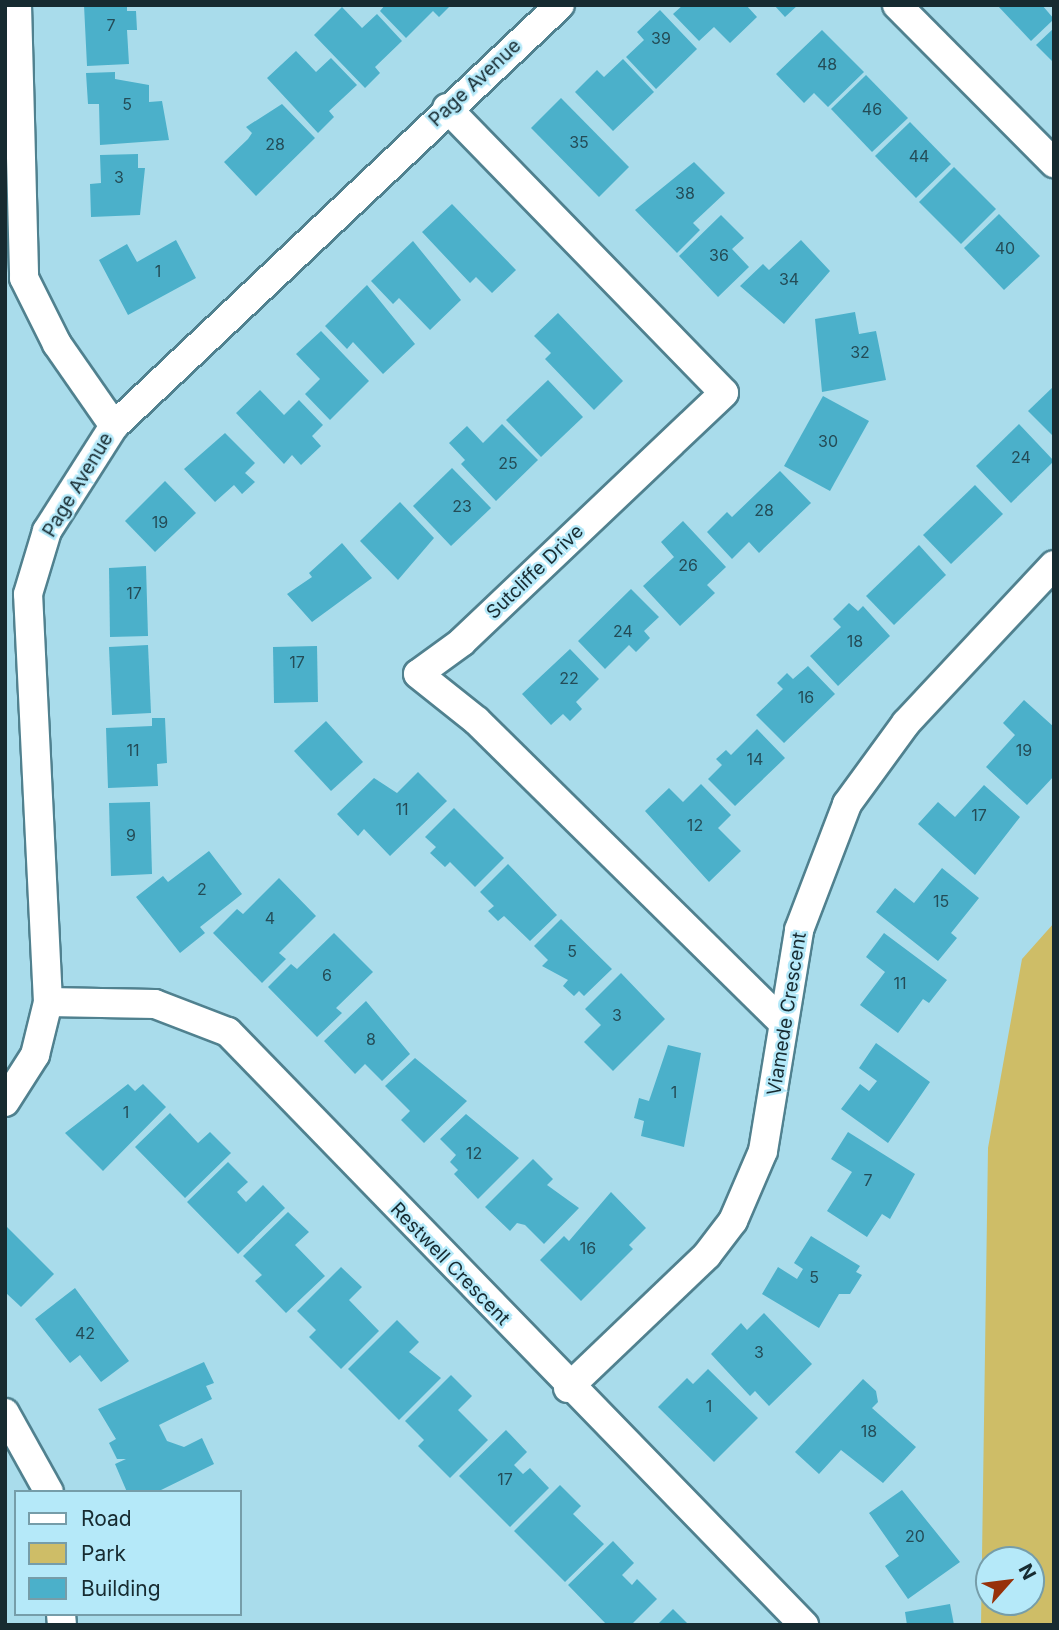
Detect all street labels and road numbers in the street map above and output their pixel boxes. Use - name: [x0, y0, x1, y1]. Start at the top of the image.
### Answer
- street label: Page Avenue: [424, 35, 526, 131]
- street label: Page Avenue: [38, 429, 118, 541]
- street label: Sutcliffe Drive: [482, 520, 588, 624]
- street label: Viamede Crescent: [763, 931, 811, 1097]
- street label: Restwell Crescent: [386, 1198, 514, 1330]

